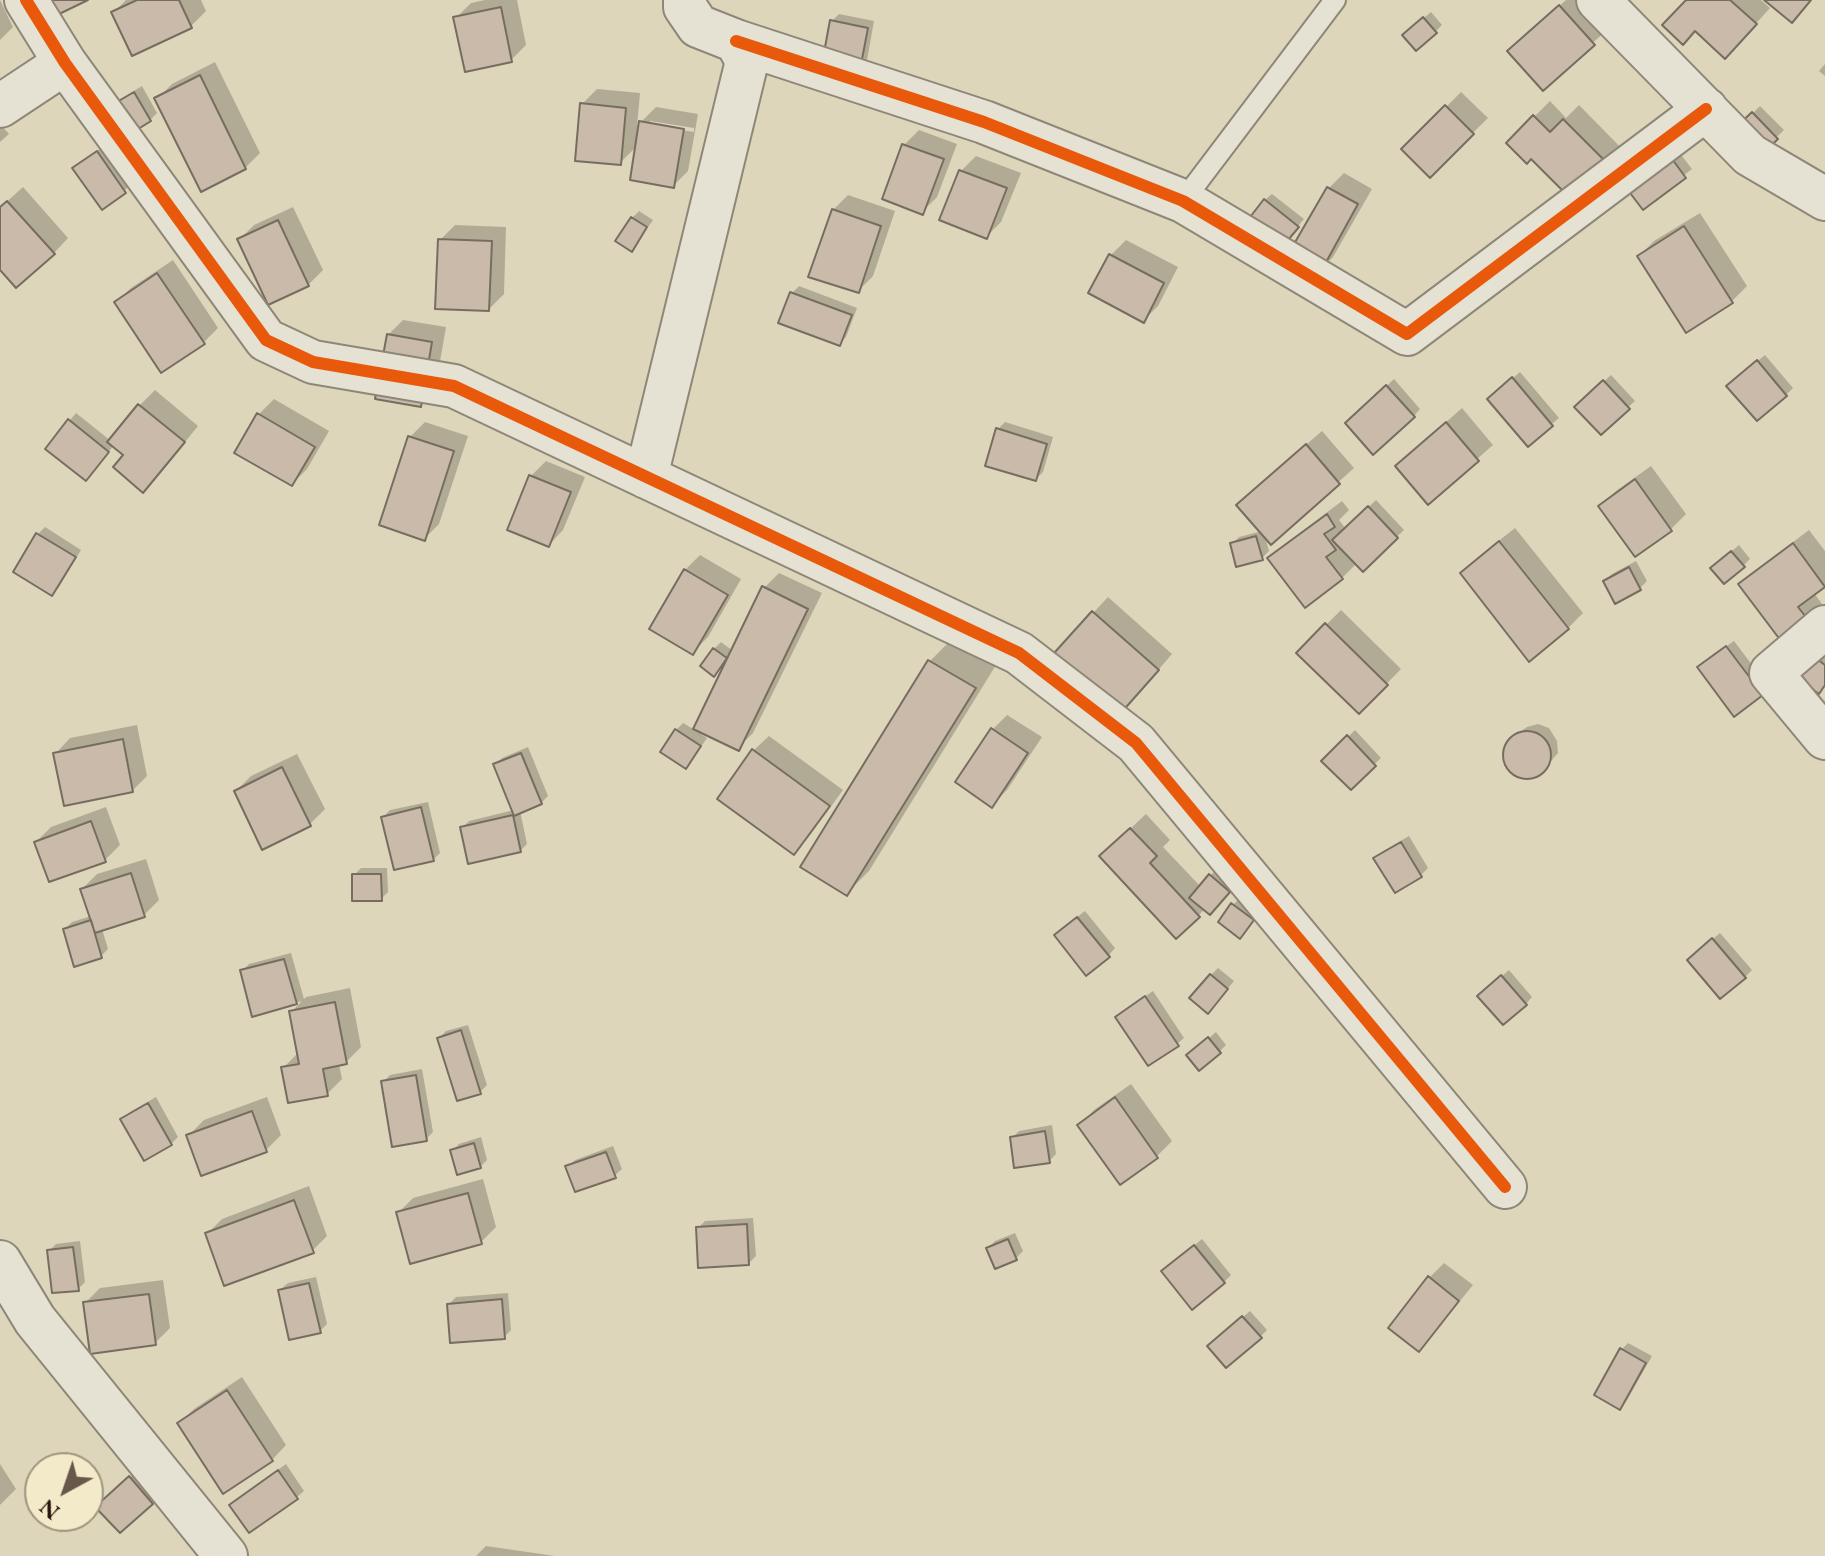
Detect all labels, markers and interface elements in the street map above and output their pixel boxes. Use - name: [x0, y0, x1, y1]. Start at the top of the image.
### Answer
- north arrow: [24, 1452, 104, 1532]
- text: N: [33, 1492, 66, 1526]

